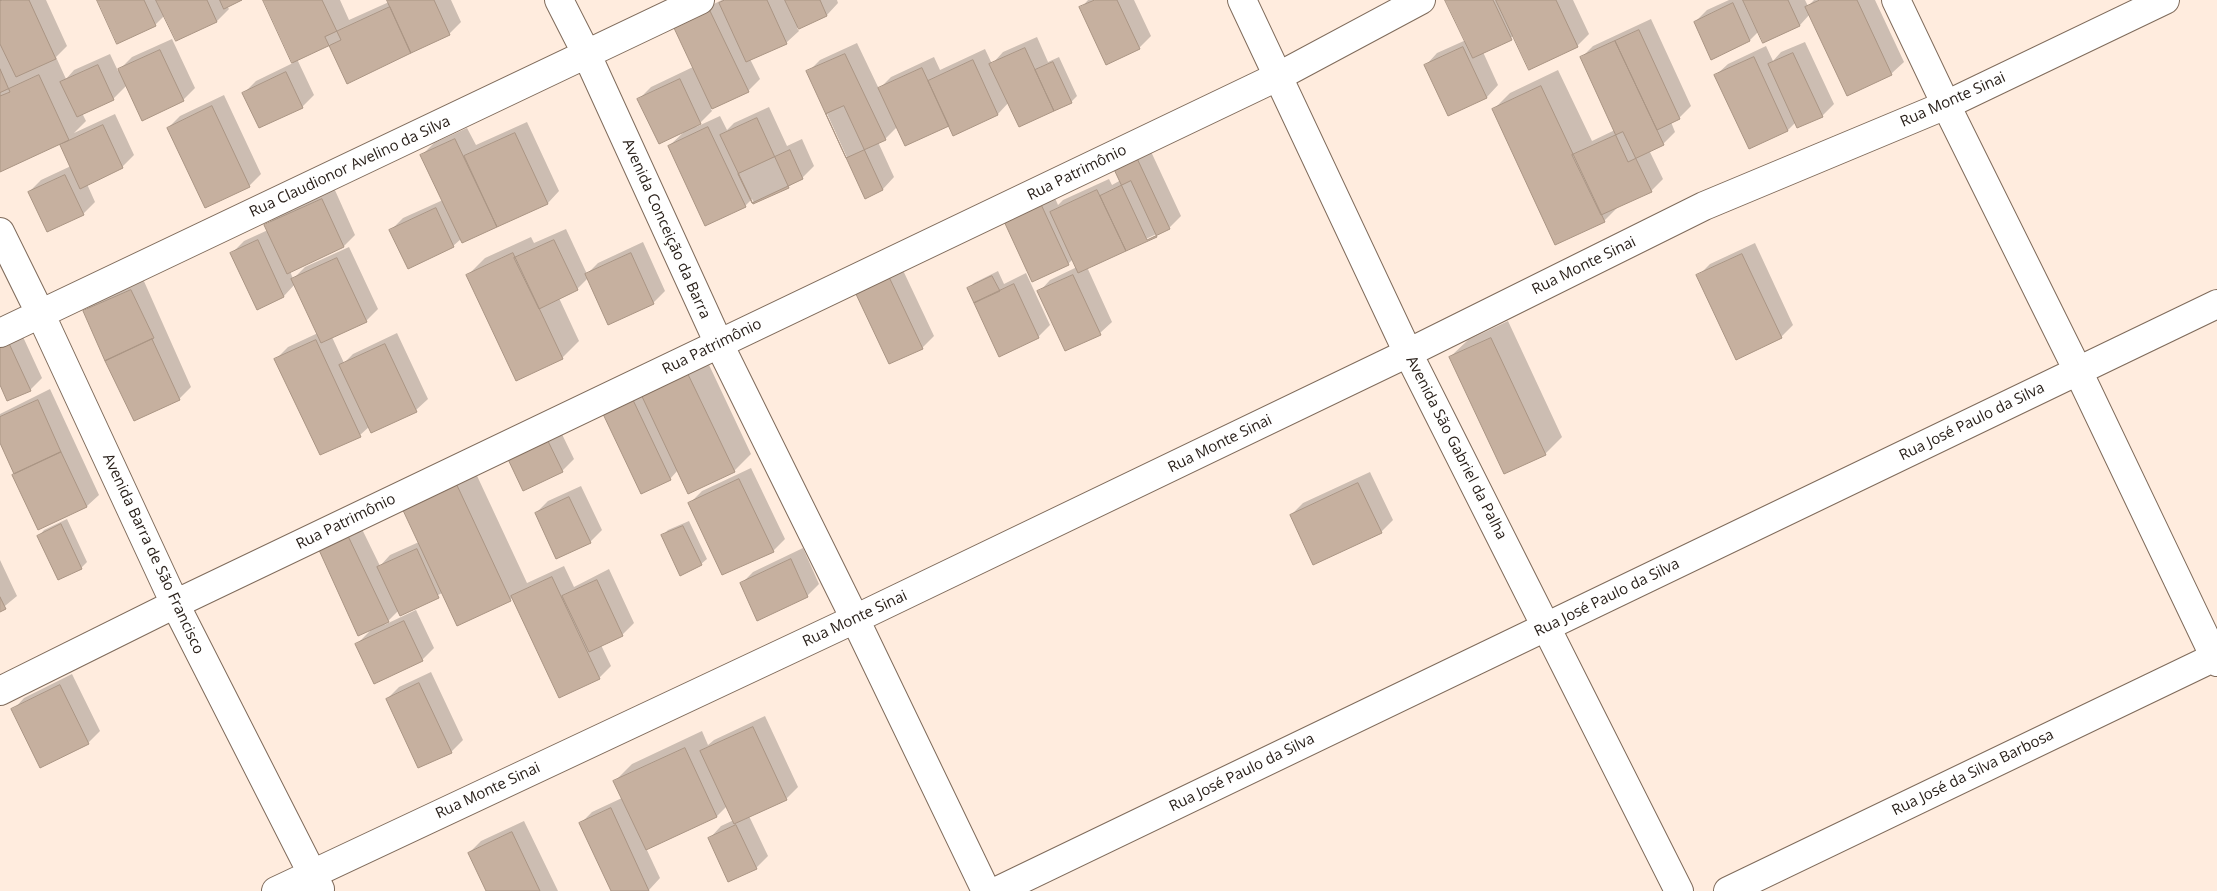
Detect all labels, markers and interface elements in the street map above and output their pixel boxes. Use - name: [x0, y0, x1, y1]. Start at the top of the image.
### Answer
- street label: Rua Monte Sinai: [1898, 69, 2008, 131]
- street label: Rua Claudionor Avelino da Silva: [247, 112, 453, 222]
- street label: Avenida Conceição da Barra: [618, 136, 714, 322]
- street label: Rua Patrimônio: [1024, 141, 1130, 205]
- street label: Rua Monte Sinai: [1529, 233, 1639, 299]
- street label: Rua Patrimônio: [659, 315, 765, 379]
- street label: Avenida São Gabriel da Palha: [1402, 353, 1510, 543]
- street label: Rua José Paulo da Silva: [1896, 379, 2048, 465]
- street label: Rua Monte Sinai: [1165, 411, 1275, 477]
- street label: Avenida Barra de São Francisco: [99, 451, 207, 657]
- street label: Rua Patrimônio: [293, 490, 399, 554]
- street label: Rua José Paulo da Silva: [1531, 555, 1683, 641]
- street label: Rua Monte Sinai: [800, 587, 910, 651]
- street label: Rua José da Silva Barbosa: [1889, 726, 2057, 820]
- street label: Rua José Paulo da Silva: [1166, 730, 1318, 816]
- street label: Rua Monte Sinai: [433, 759, 543, 823]

